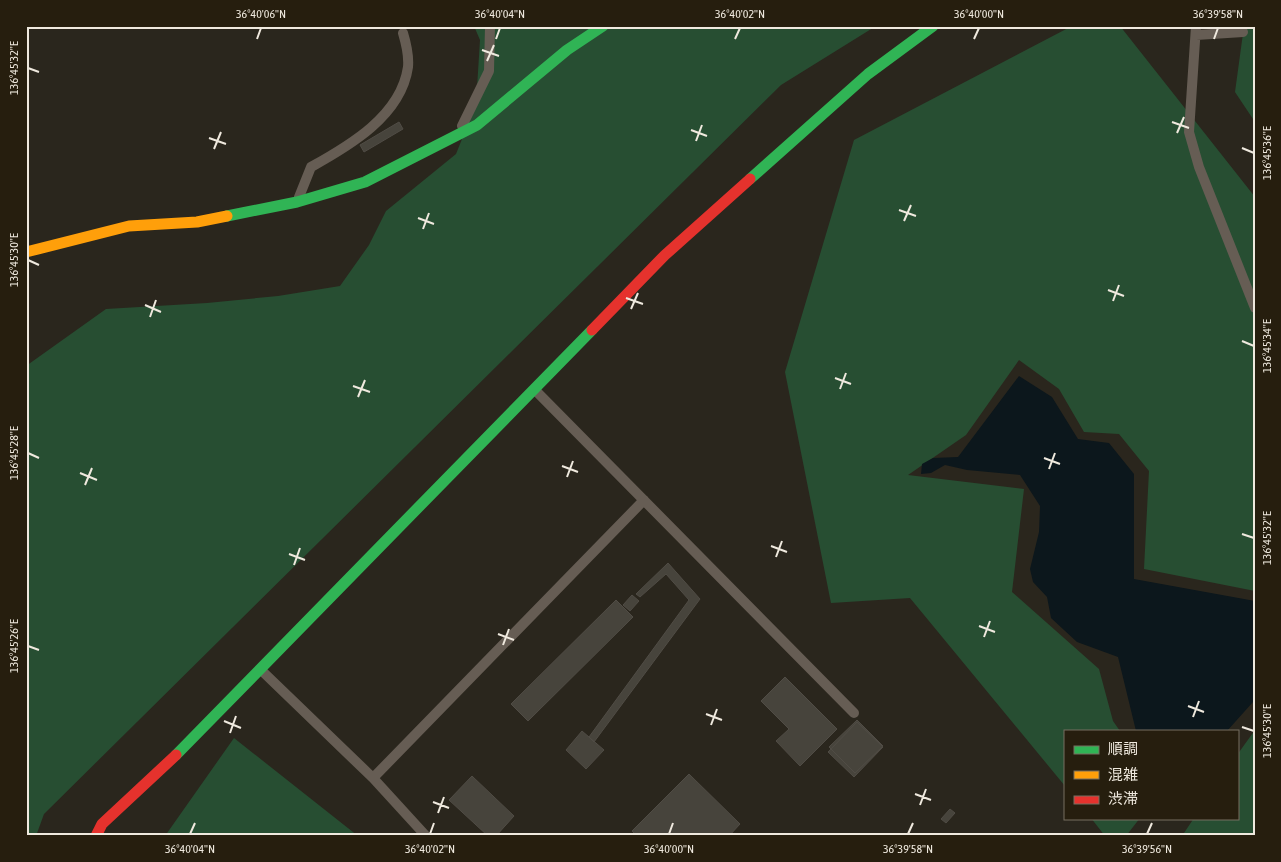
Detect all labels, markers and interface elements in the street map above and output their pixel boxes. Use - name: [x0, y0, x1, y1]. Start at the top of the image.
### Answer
- text: 36°40'06"N: [236, 7, 286, 21]
- text: 36°40'04"N: [475, 7, 525, 21]
- text: 36°40'02"N: [715, 7, 765, 21]
- text: 36°40'00"N: [954, 7, 1004, 21]
- text: 36°39'58"N: [1193, 7, 1243, 21]
- text: 136°45'32"E: [7, 41, 21, 95]
- text: 136°45'36"E: [1260, 126, 1274, 180]
- text: 136°45'30"E: [7, 233, 21, 287]
- text: 136°45'34"E: [1260, 319, 1274, 373]
- text: 136°45'28"E: [7, 426, 21, 480]
- text: 136°45'32"E: [1260, 511, 1274, 565]
- text: 136°45'26"E: [7, 619, 21, 673]
- text: 136°45'30"E: [1260, 704, 1274, 758]
- legend: [1064, 730, 1238, 820]
- text: 順調: [1108, 740, 1138, 757]
- text: 混雑: [1108, 766, 1138, 783]
- text: 渋滞: [1108, 790, 1138, 807]
- text: 36°40'04"N: [165, 842, 215, 856]
- text: 36°40'02"N: [405, 842, 455, 856]
- text: 36°40'00"N: [644, 842, 694, 856]
- text: 36°39'58"N: [883, 842, 933, 856]
- text: 36°39'56"N: [1122, 842, 1172, 856]

